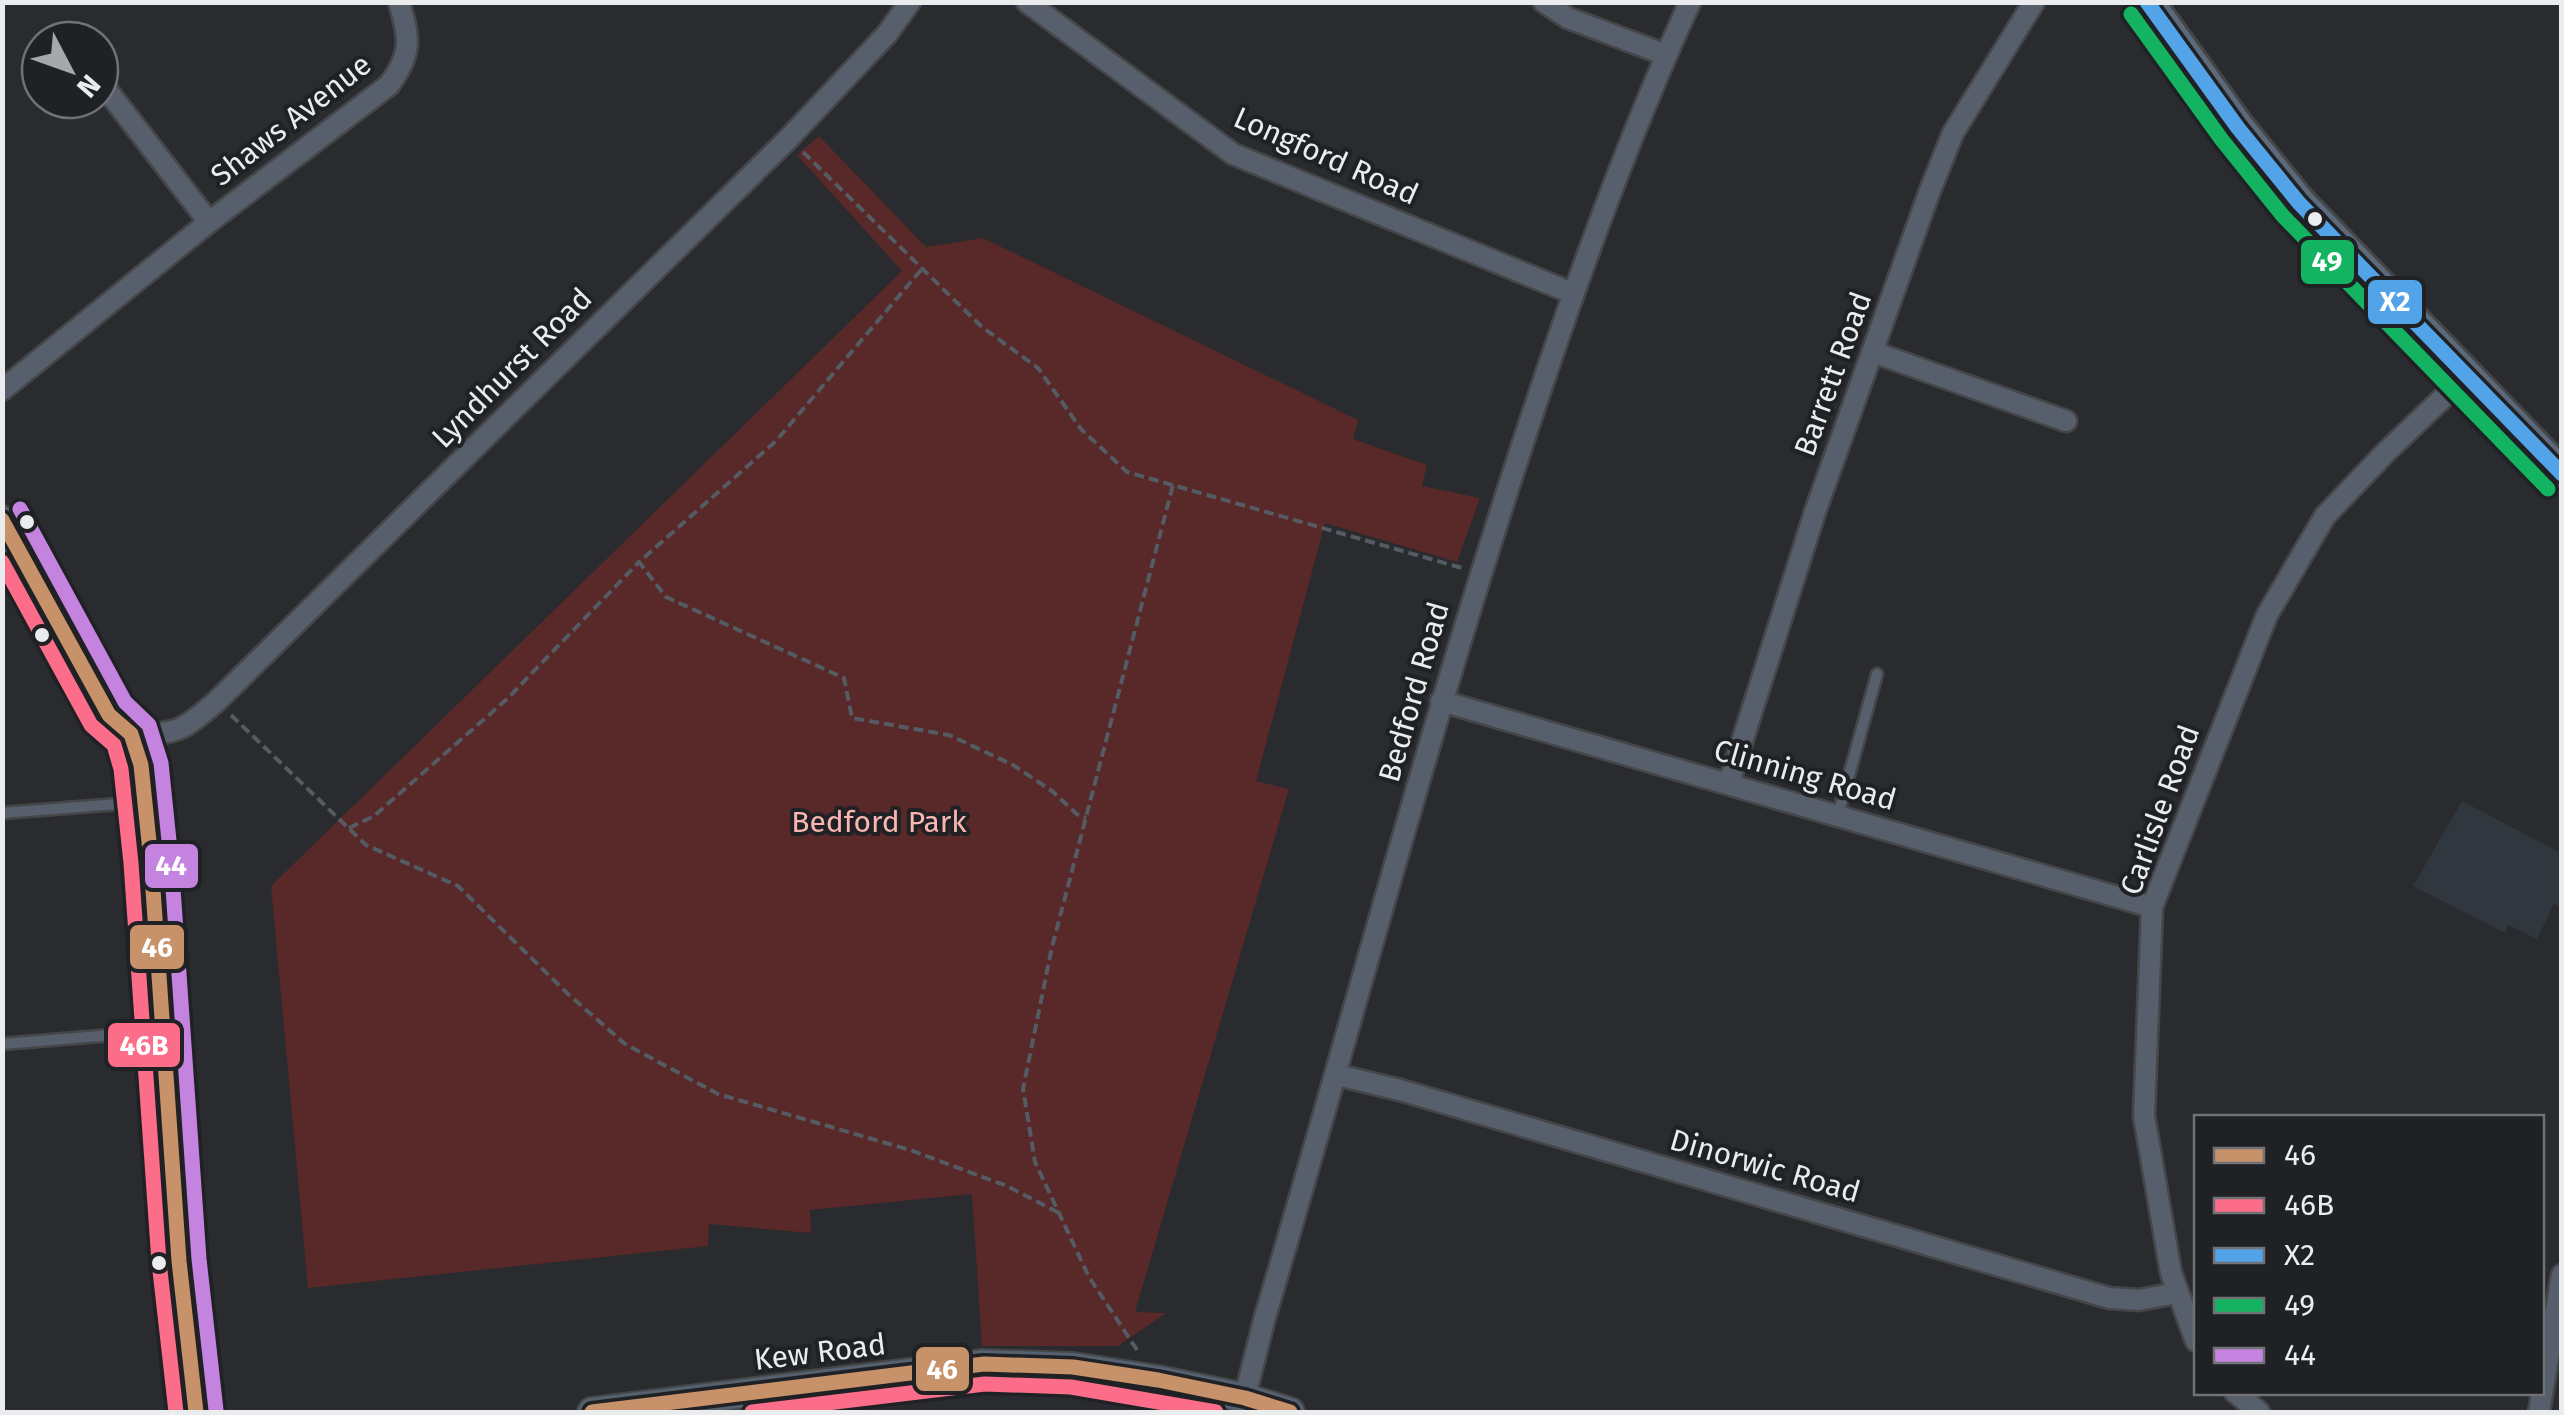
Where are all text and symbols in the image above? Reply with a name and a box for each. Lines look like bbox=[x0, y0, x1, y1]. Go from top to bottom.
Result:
north arrow bbox=[20, 20, 120, 120]
street label: Shaws Avenue bbox=[204, 46, 378, 194]
text: N bbox=[70, 68, 107, 104]
street label: Longford Road bbox=[1228, 99, 1424, 213]
unlabelled marker bbox=[2305, 209, 2325, 229]
line badge: 49 bbox=[2299, 238, 2356, 286]
text: 49 bbox=[2312, 245, 2342, 278]
line badge: X2 bbox=[2366, 278, 2424, 326]
street label: Lyndhurst Road bbox=[425, 281, 599, 455]
text: X2 bbox=[2379, 285, 2410, 318]
street label: Barrett Road bbox=[1787, 287, 1879, 461]
unlabelled marker bbox=[17, 512, 37, 532]
street label: Bedford Road bbox=[1371, 598, 1457, 786]
unlabelled marker bbox=[32, 625, 52, 645]
street label: Carlisle Road bbox=[2113, 720, 2207, 900]
street label: Clinning Road bbox=[1710, 732, 1900, 818]
park label: Bedford Park bbox=[791, 804, 967, 840]
line badge: 44 bbox=[143, 842, 200, 890]
text: 44 bbox=[155, 849, 187, 882]
line badge: 46 bbox=[128, 923, 186, 971]
text: 46 bbox=[141, 931, 173, 964]
line badge: 46B bbox=[106, 1021, 182, 1069]
text: 46B bbox=[120, 1029, 168, 1062]
legend bbox=[2194, 1115, 2544, 1395]
street label: Dinorwic Road bbox=[1666, 1122, 1864, 1210]
text: 46 bbox=[2284, 1137, 2316, 1173]
text: 46B bbox=[2284, 1187, 2334, 1223]
text: X2 bbox=[2284, 1237, 2315, 1273]
unlabelled marker bbox=[149, 1253, 169, 1273]
text: 49 bbox=[2284, 1287, 2315, 1323]
street label: Kew Road bbox=[752, 1326, 888, 1378]
text: 44 bbox=[2284, 1337, 2316, 1373]
line badge: 46 bbox=[914, 1345, 971, 1393]
text: 46 bbox=[926, 1353, 958, 1386]

